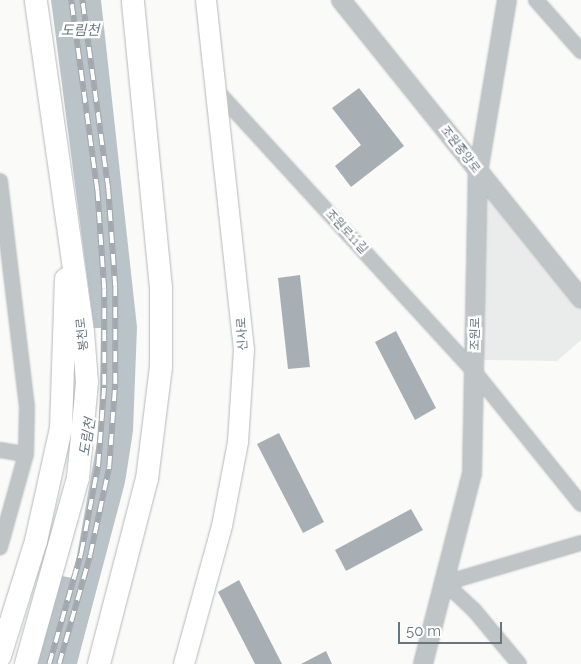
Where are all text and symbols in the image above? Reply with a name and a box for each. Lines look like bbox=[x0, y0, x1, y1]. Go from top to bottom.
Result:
water label: 도림천 bbox=[61, 22, 99, 38]
street label: 조원중앙로 bbox=[437, 124, 483, 176]
street label: 조원로11길 bbox=[322, 207, 370, 257]
street label: 봉천로 bbox=[74, 317, 92, 351]
street label: 신사로 bbox=[235, 317, 251, 351]
street label: 조원로 bbox=[469, 317, 483, 351]
water label: 도림천 bbox=[76, 417, 98, 457]
scale bar bbox=[401, 612, 505, 644]
text: 50 m bbox=[406, 622, 441, 640]

